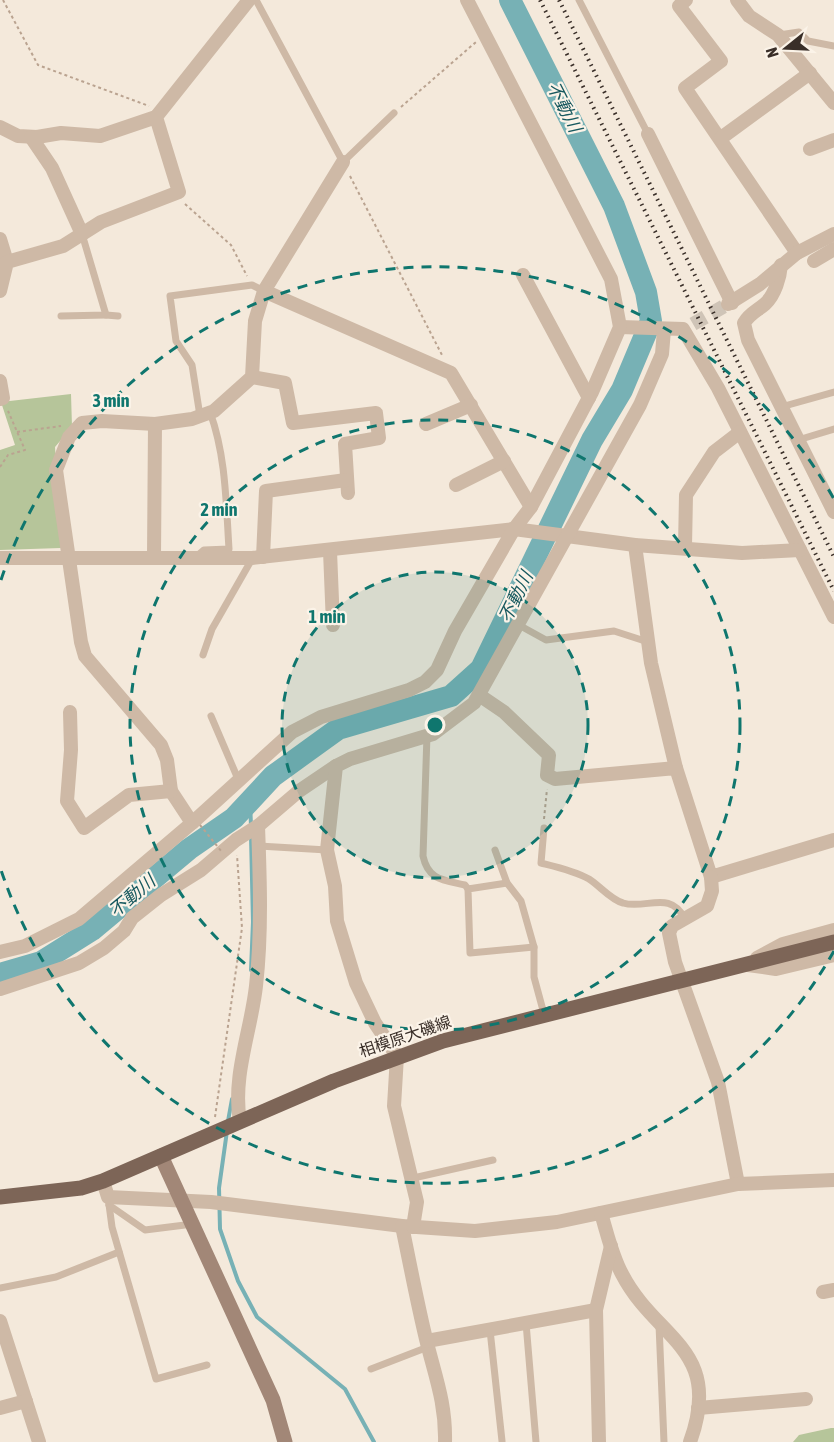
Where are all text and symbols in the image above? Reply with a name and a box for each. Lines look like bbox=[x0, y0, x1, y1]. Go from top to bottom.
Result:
north arrow bbox=[756, 18, 816, 78]
text: N bbox=[762, 45, 782, 60]
water label: 不動川 bbox=[543, 78, 587, 137]
text: 3 min bbox=[93, 390, 130, 411]
text: 2 min bbox=[201, 499, 238, 520]
water label: 不動川 bbox=[494, 566, 538, 626]
text: 1 min bbox=[309, 606, 346, 627]
centre of rings bbox=[425, 715, 445, 735]
water label: 不動川 bbox=[104, 869, 161, 921]
street label: 相模原大磯線 bbox=[357, 1012, 453, 1060]

